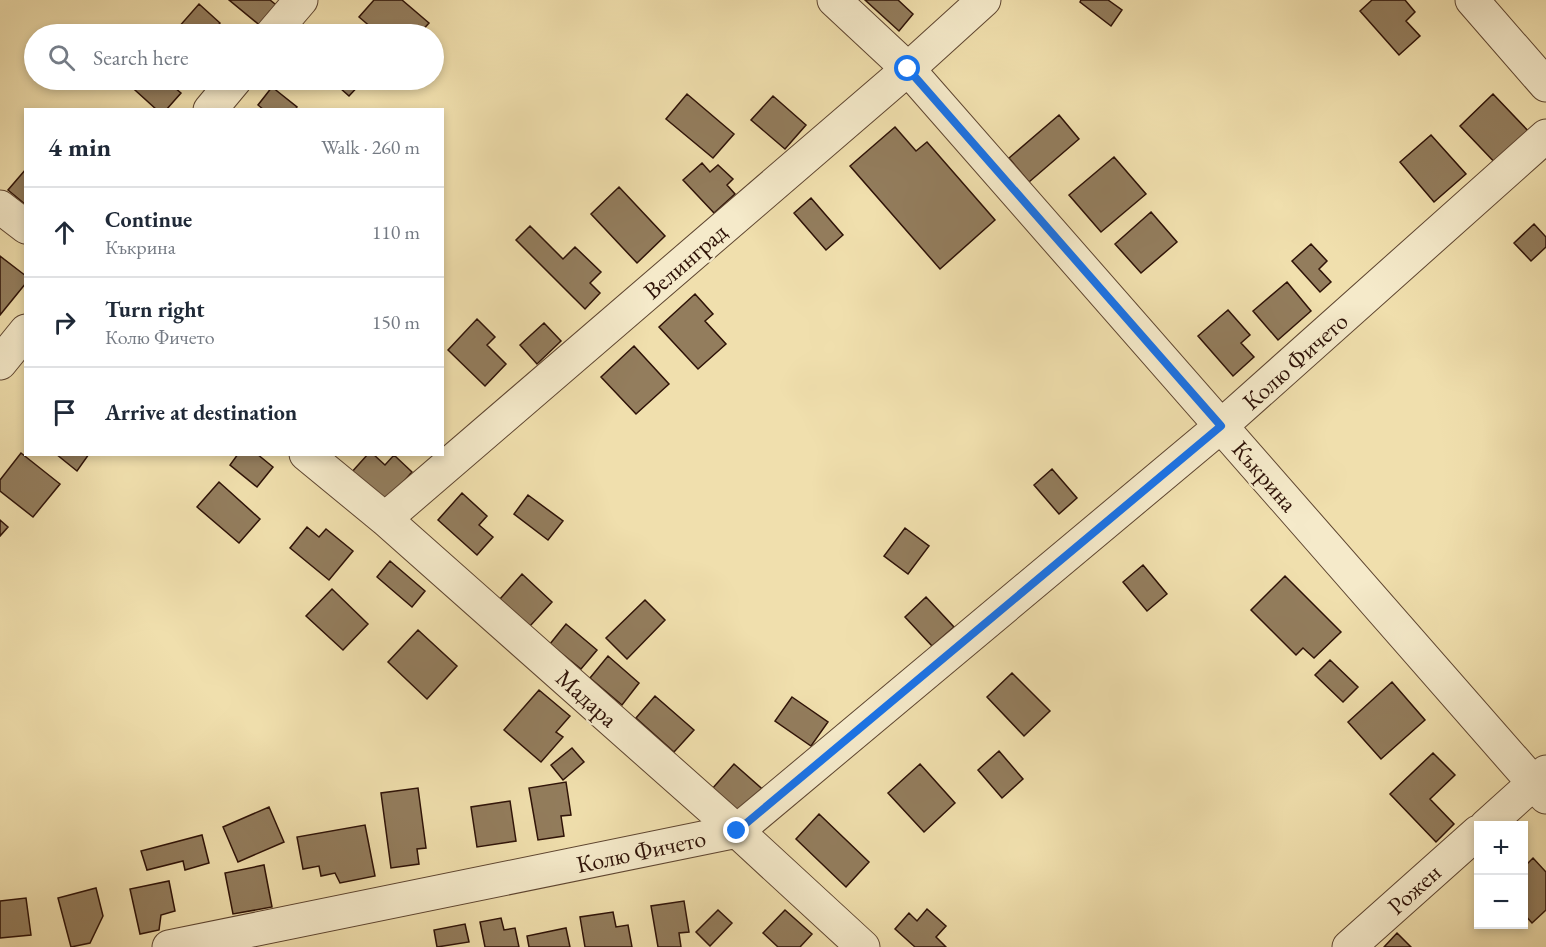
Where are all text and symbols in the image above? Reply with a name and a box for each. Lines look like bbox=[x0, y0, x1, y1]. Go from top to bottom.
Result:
search box bbox=[24, 24, 444, 90]
icon: search bbox=[45, 41, 78, 74]
text: Search here bbox=[93, 43, 188, 72]
route start bbox=[894, 55, 920, 81]
text: 4 min bbox=[48, 130, 111, 164]
text: Walk · 260 m bbox=[321, 134, 420, 160]
text: Continue bbox=[105, 205, 192, 234]
icon: ahead bbox=[48, 216, 81, 249]
street label: Велинград bbox=[637, 216, 733, 306]
text: 110 m bbox=[372, 219, 420, 245]
text: Къкрина bbox=[105, 234, 176, 260]
text: Turn right bbox=[105, 295, 204, 324]
street label: Колю Фичето bbox=[1236, 305, 1354, 417]
icon: right bbox=[48, 306, 81, 339]
text: 150 m bbox=[372, 309, 420, 335]
text: Колю Фичето bbox=[105, 324, 215, 350]
icon: arrive bbox=[48, 396, 81, 429]
text: Arrive at destination bbox=[105, 398, 297, 427]
street label: Къкрина bbox=[1225, 434, 1305, 518]
street label: Мадара bbox=[550, 662, 625, 734]
route end bbox=[723, 817, 749, 843]
map controls bbox=[1474, 821, 1528, 929]
button: + bbox=[1474, 821, 1528, 875]
street label: Колю Фичето bbox=[573, 822, 709, 880]
street label: Рожен bbox=[1381, 857, 1447, 921]
button: − bbox=[1474, 875, 1528, 929]

